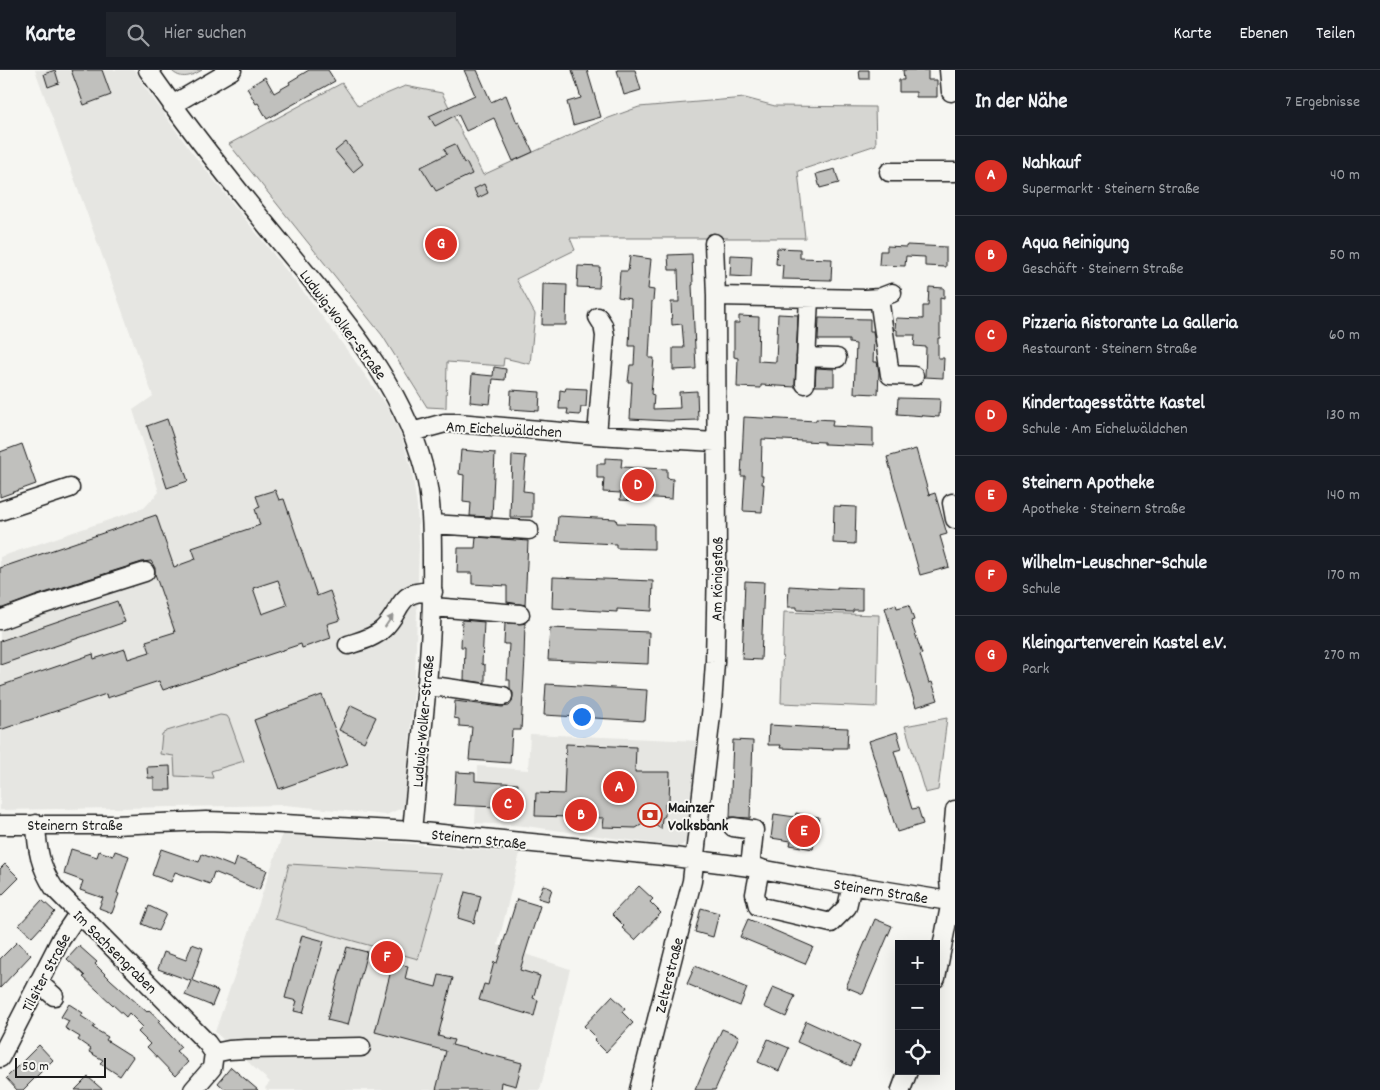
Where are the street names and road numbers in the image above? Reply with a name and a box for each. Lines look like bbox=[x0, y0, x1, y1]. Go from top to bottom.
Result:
street label: Ludwig-Wolker-Straße bbox=[293, 266, 391, 385]
street label: Am Eichelwäldchen bbox=[445, 416, 562, 445]
street label: Am Königsfloß bbox=[706, 536, 731, 622]
street label: Ludwig-Wolker-Straße bbox=[407, 654, 442, 788]
street label: Steinern Straße bbox=[27, 815, 123, 838]
street label: Steinern Straße bbox=[430, 824, 527, 857]
street label: Steinern Straße bbox=[832, 874, 930, 911]
street label: Im Sachsengraben bbox=[67, 905, 162, 1000]
street label: Tilsiter Straße bbox=[17, 930, 78, 1017]
street label: Zelterstraße bbox=[650, 935, 691, 1016]

